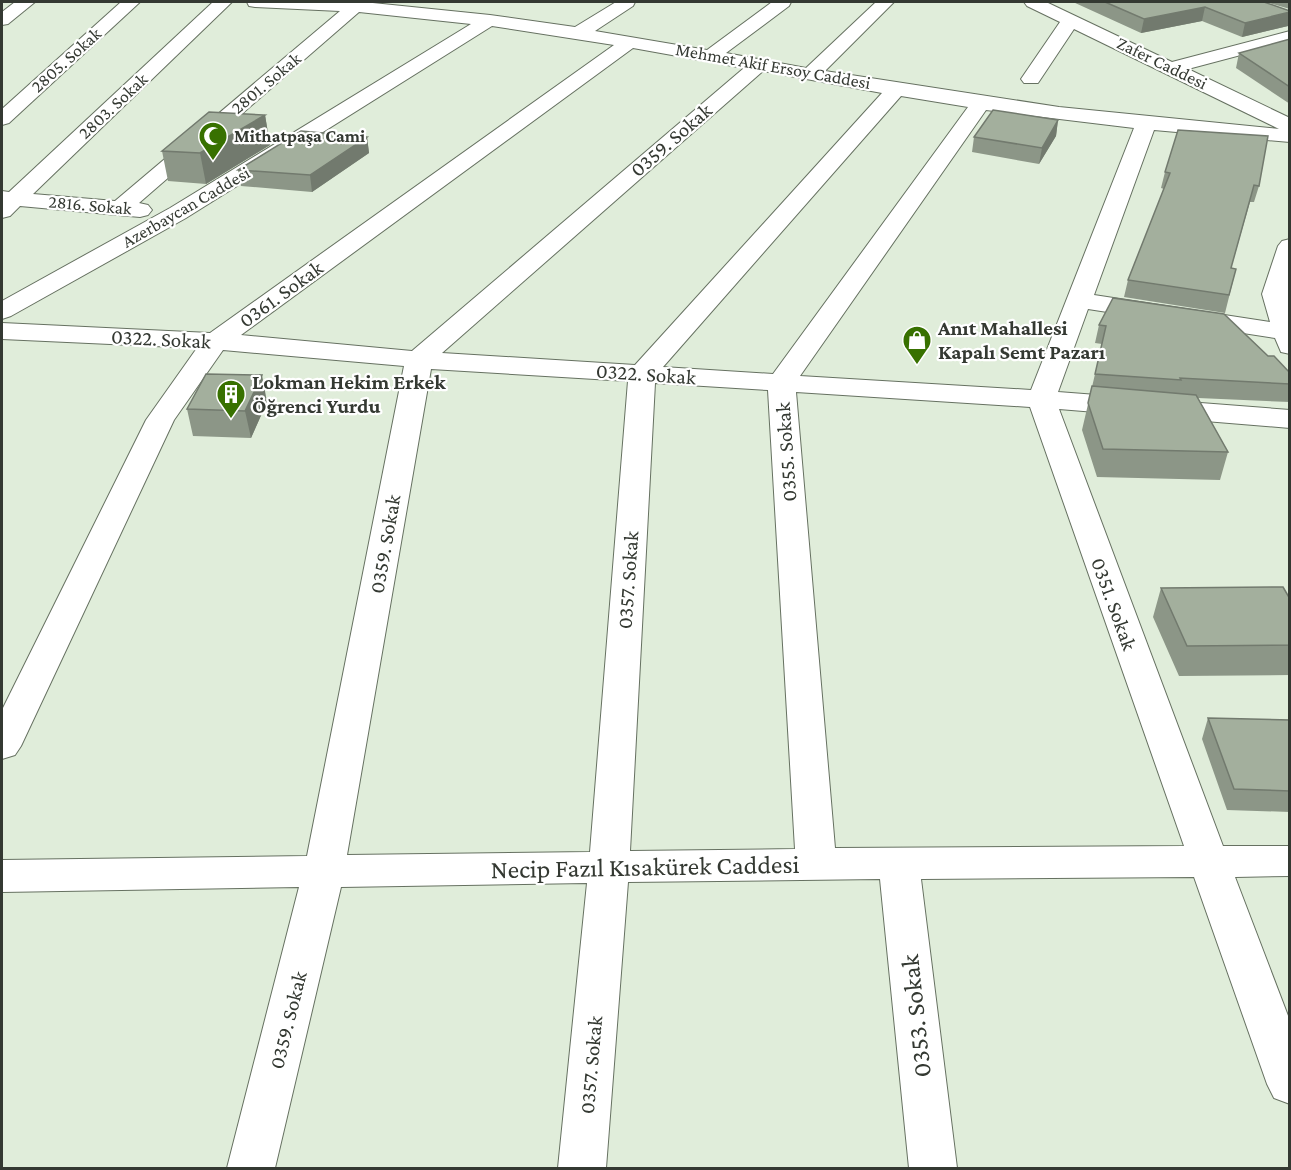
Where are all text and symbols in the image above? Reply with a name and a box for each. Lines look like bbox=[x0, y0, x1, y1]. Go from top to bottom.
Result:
street label: 2805. Sokak bbox=[27, 23, 105, 97]
street label: Zafer Caddesi bbox=[1114, 33, 1211, 94]
street label: Mehmet Akif Ersoy Caddesi bbox=[674, 39, 872, 93]
street label: 2801. Sokak bbox=[227, 48, 305, 118]
street label: 2803. Sokak bbox=[74, 69, 152, 143]
street label: 0359. Sokak bbox=[625, 98, 717, 182]
mosque icon: Mithatpaşa Cami bbox=[197, 120, 229, 162]
place label: Mithatpaşa Cami bbox=[234, 126, 366, 146]
street label: Azerbaycan Caddesi bbox=[119, 162, 254, 252]
street label: 2816. Sokak bbox=[48, 191, 133, 219]
street label: 0361. Sokak bbox=[234, 256, 328, 332]
place label: Anıt Mahallesi Kapalı Semt Pazarı bbox=[937, 316, 1105, 364]
street label: 0322. Sokak bbox=[110, 324, 212, 354]
shop icon: Anıt Mahallesi Kapalı Semt Pazarı bbox=[901, 324, 933, 366]
street label: 0322. Sokak bbox=[595, 359, 697, 389]
place label: Lokman Hekim Erkek Öğrenci Yurdu bbox=[252, 370, 446, 418]
building icon: Lokman Hekim Erkek Öğrenci Yurdu bbox=[215, 378, 247, 420]
street label: 0355. Sokak bbox=[771, 401, 801, 503]
street label: 0359. Sokak bbox=[364, 493, 406, 595]
street label: 0357. Sokak bbox=[613, 530, 643, 630]
street label: 0351. Sokak bbox=[1086, 554, 1142, 654]
street label: Necip Fazıl Kısakürek Caddesi bbox=[490, 850, 800, 884]
street label: 0353. Sokak bbox=[895, 953, 937, 1079]
street label: 0359. Sokak bbox=[264, 969, 312, 1071]
street label: 0357. Sokak bbox=[575, 1015, 607, 1115]

